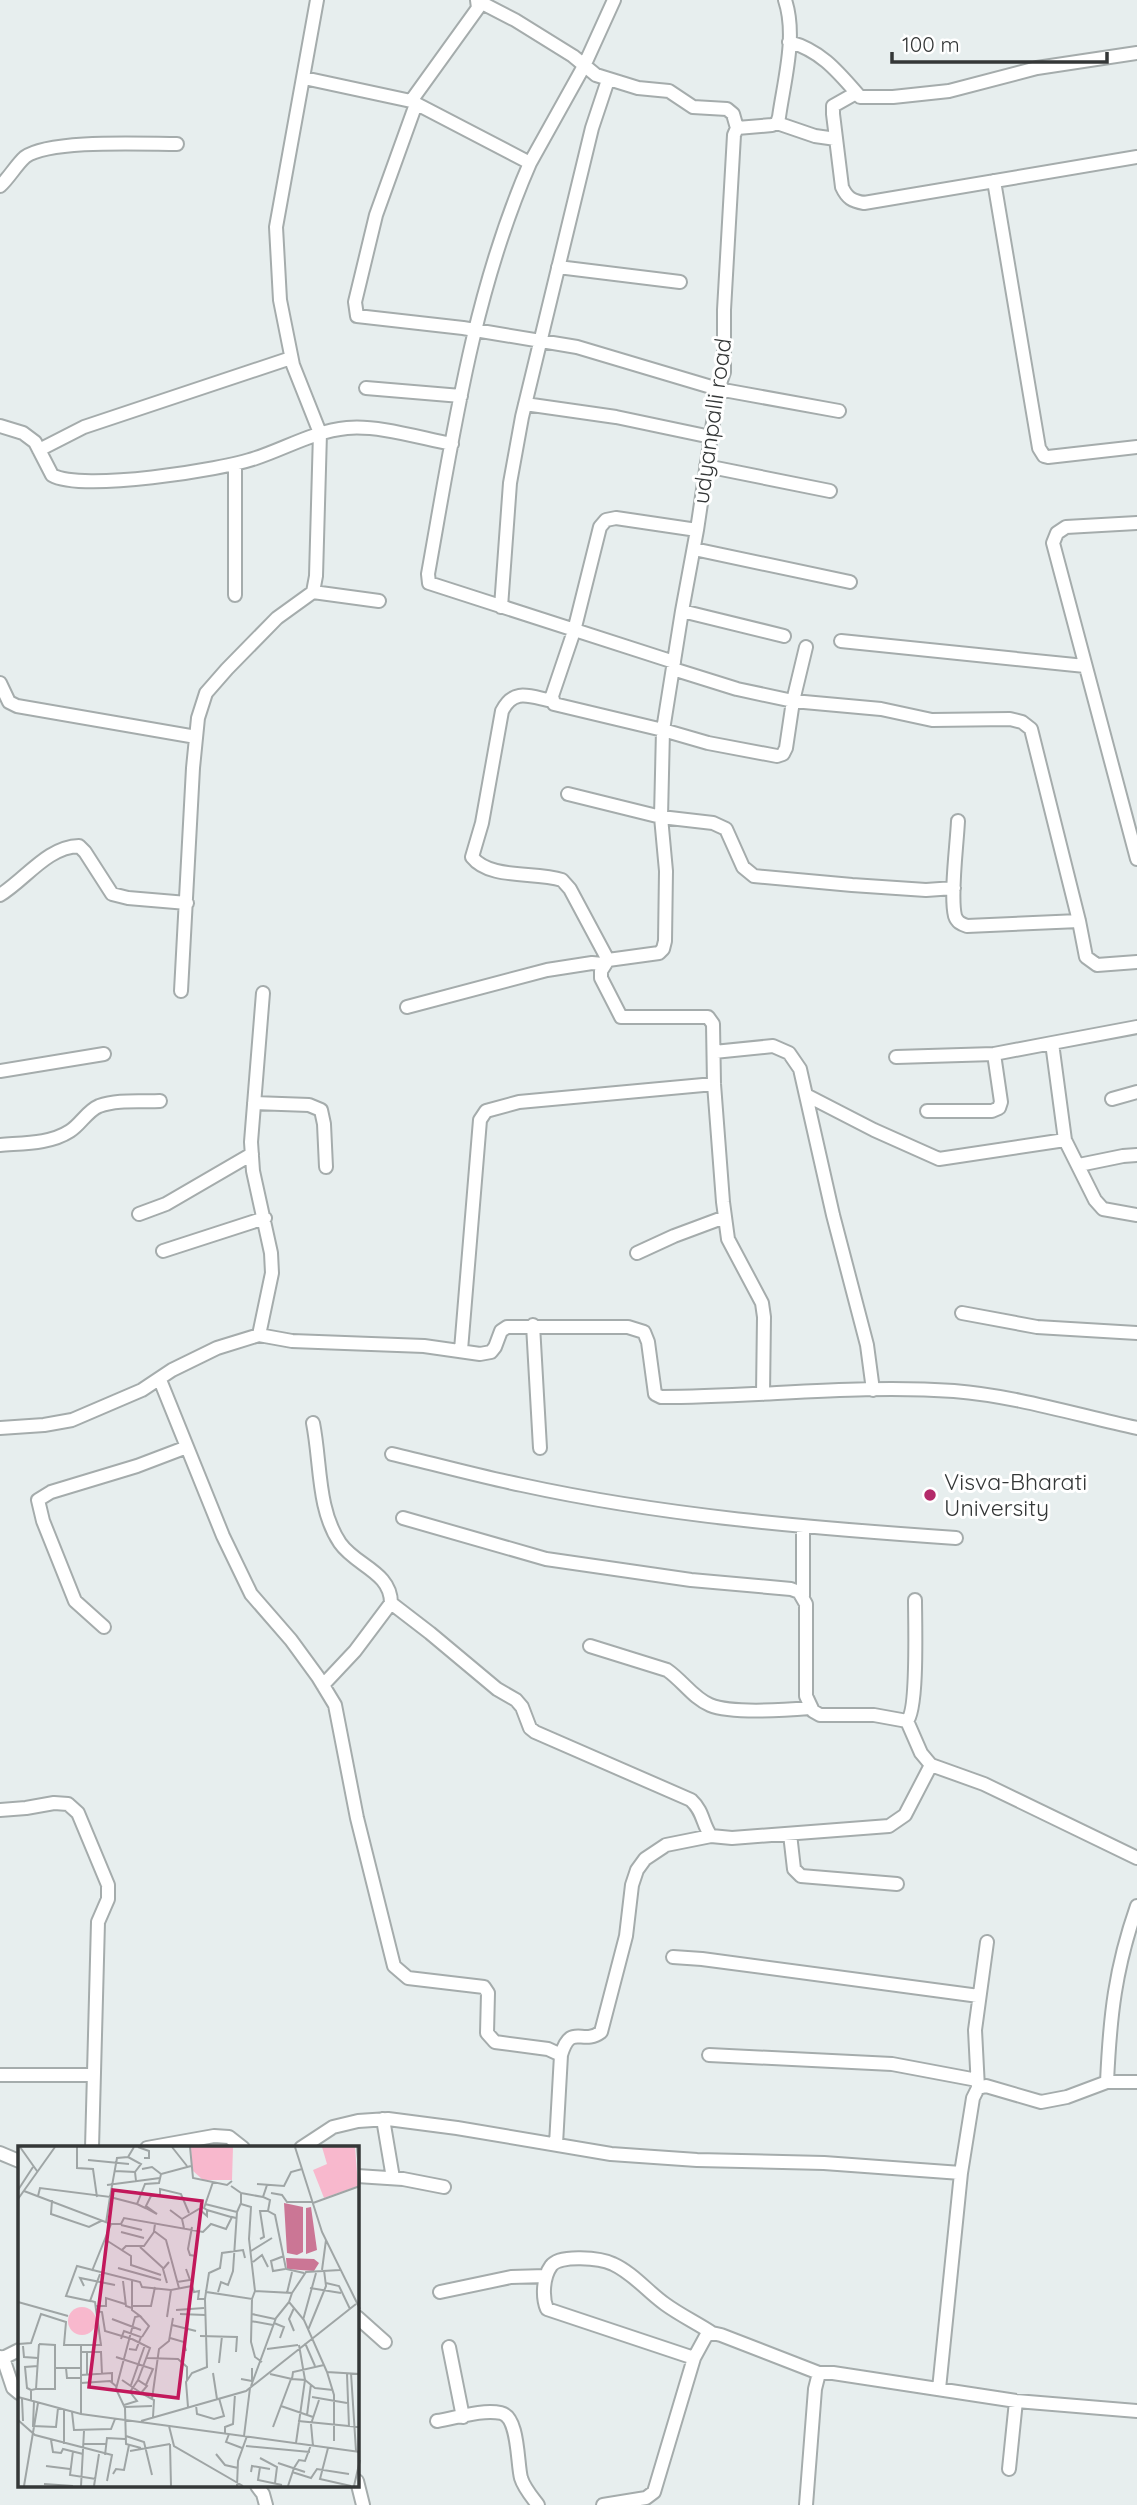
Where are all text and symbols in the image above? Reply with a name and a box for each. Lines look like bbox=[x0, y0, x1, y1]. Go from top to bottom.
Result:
scale bar bbox=[892, 21, 1107, 65]
text: 100 m bbox=[902, 31, 960, 57]
street label: udyanpalli road bbox=[686, 336, 737, 506]
place label: Visva-Bharati University bbox=[944, 1467, 1087, 1522]
marker: Visva-Bharati University bbox=[922, 1487, 938, 1503]
inset map bbox=[18, 2146, 359, 2488]

